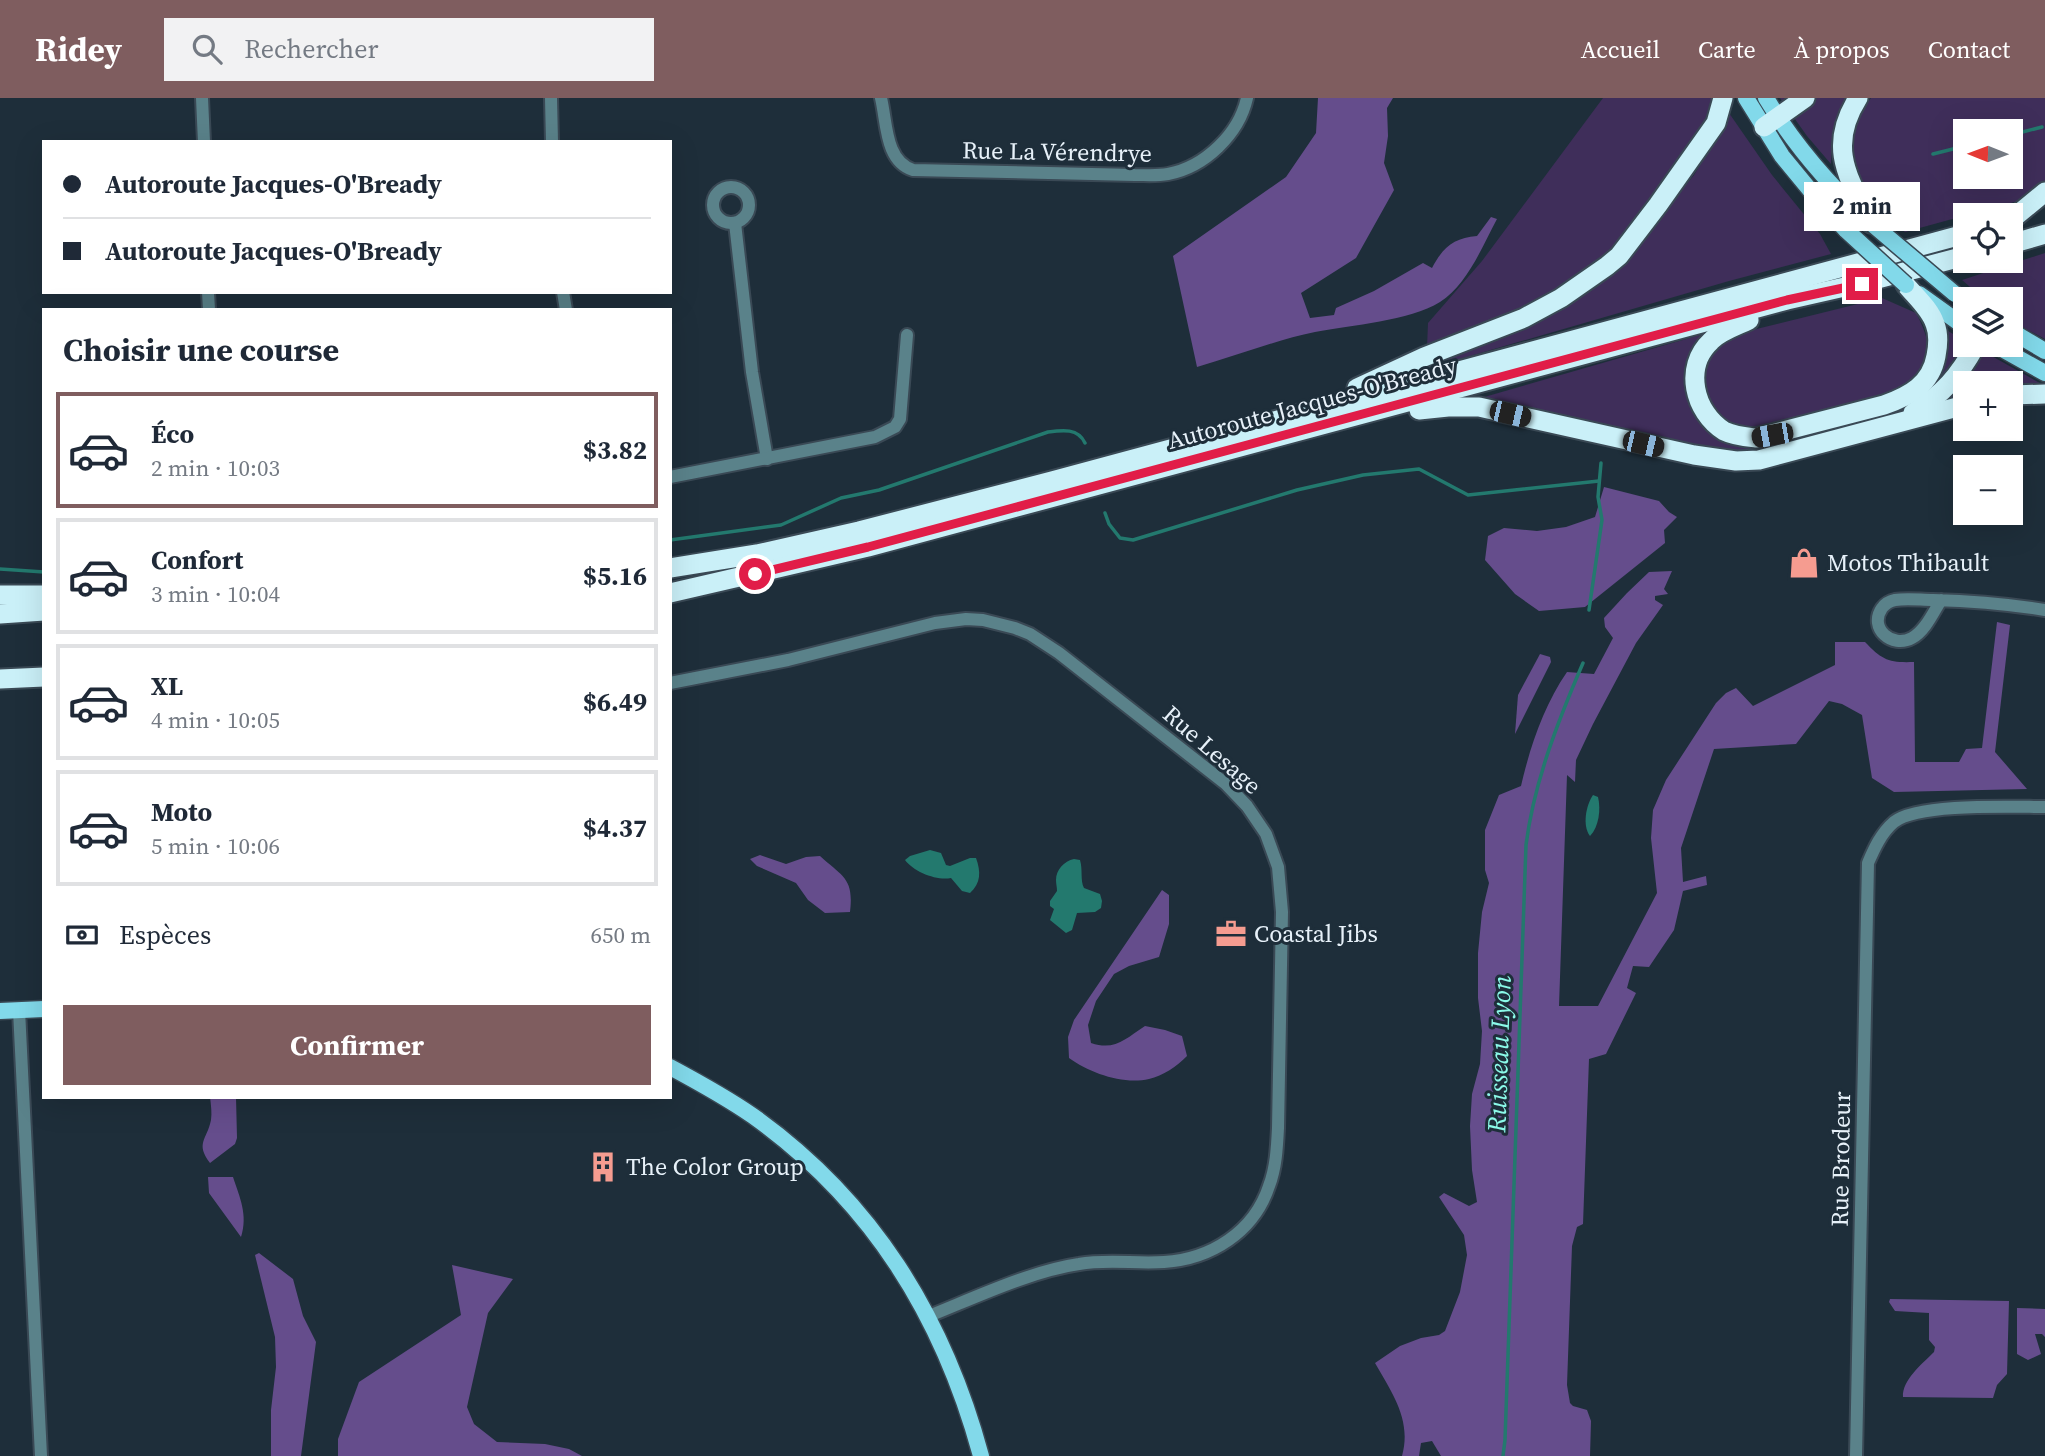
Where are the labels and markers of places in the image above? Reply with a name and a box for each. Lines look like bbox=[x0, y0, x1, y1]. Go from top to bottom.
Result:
shop icon: Motos Thibault bbox=[1787, 546, 1821, 580]
place label: Motos Thibault bbox=[1827, 546, 1989, 579]
office icon: Coastal Jibs bbox=[1214, 917, 1248, 951]
place label: Coastal Jibs bbox=[1254, 917, 1378, 950]
building icon: The Color Group bbox=[586, 1150, 620, 1184]
place label: The Color Group bbox=[626, 1150, 804, 1183]

